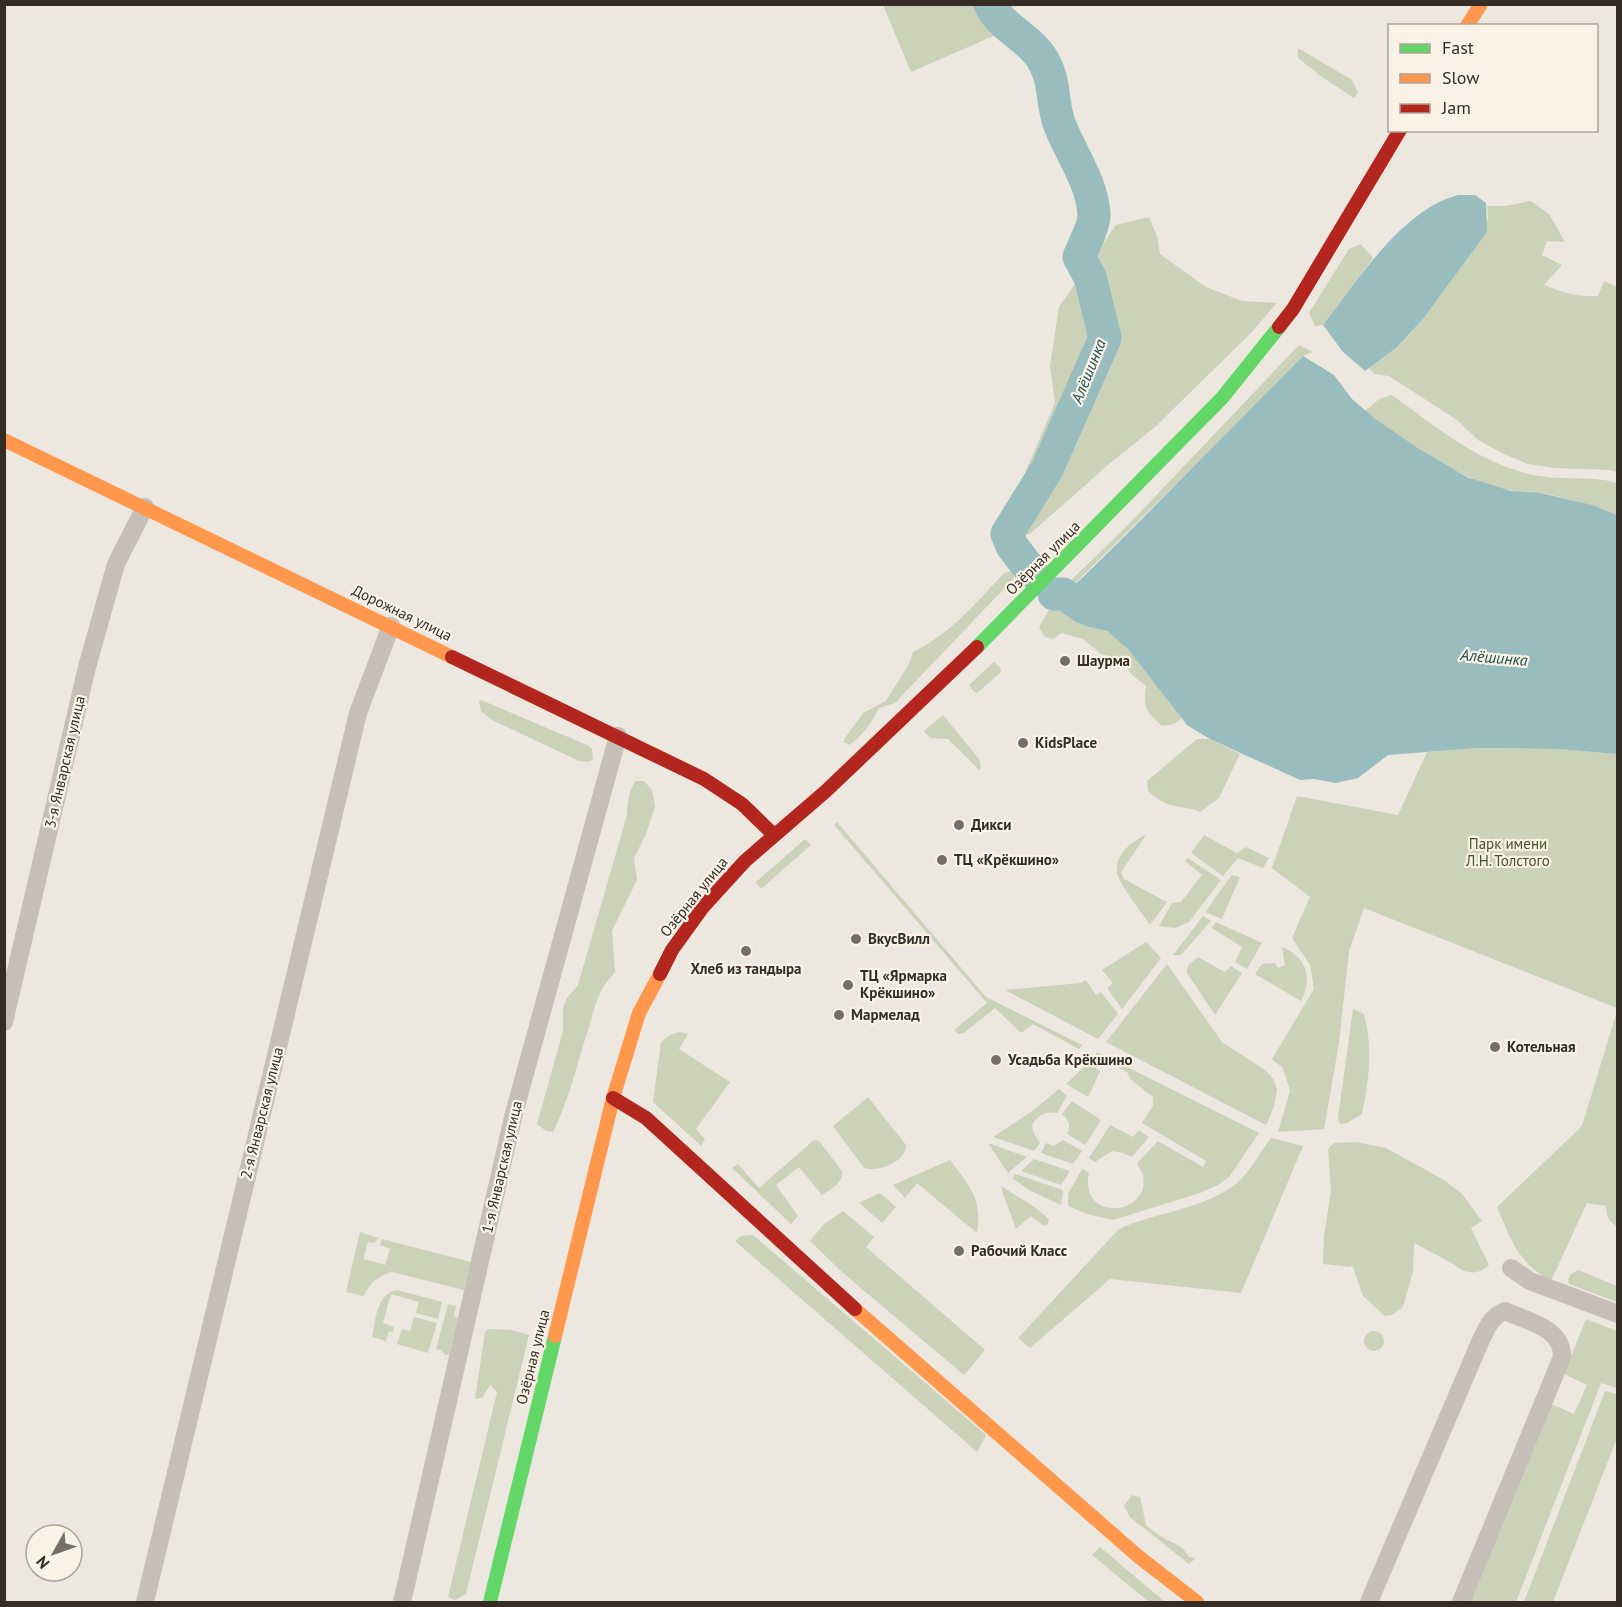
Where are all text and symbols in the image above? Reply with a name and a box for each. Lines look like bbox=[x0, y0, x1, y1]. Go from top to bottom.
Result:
legend bbox=[1388, 24, 1598, 132]
text: Fast bbox=[1442, 36, 1474, 59]
text: Slow bbox=[1442, 66, 1480, 89]
text: Jam bbox=[1441, 96, 1471, 119]
water label: Алёшинка bbox=[1066, 336, 1110, 407]
street label: Озёрная улица bbox=[1001, 516, 1084, 599]
street label: Дорожная улица bbox=[349, 580, 455, 645]
water label: Алёшинка bbox=[1459, 644, 1529, 670]
place label: Шаурма bbox=[1077, 651, 1130, 670]
marker: Шаурма bbox=[1058, 654, 1072, 668]
street label: 3-я Январская улица bbox=[40, 694, 89, 830]
place label: KidsPlace bbox=[1035, 733, 1097, 752]
marker: KidsPlace bbox=[1016, 736, 1030, 750]
place label: Дикси bbox=[971, 815, 1011, 834]
marker: Дикси bbox=[952, 818, 966, 832]
park label: Парк имени Л.Н. Толстого bbox=[1465, 834, 1550, 870]
place label: ТЦ «Крёкшино» bbox=[954, 850, 1059, 869]
street label: Озёрная улица bbox=[656, 853, 732, 941]
marker: ТЦ «Крёкшино» bbox=[935, 853, 949, 867]
place label: ВкусВилл bbox=[868, 929, 930, 948]
marker: ВкусВилл bbox=[849, 932, 863, 946]
marker: Хлеб из тандыра bbox=[739, 944, 753, 958]
place label: Хлеб из тандыра bbox=[690, 959, 802, 978]
place label: ТЦ «Ярмарка Крёкшино» bbox=[860, 966, 947, 1002]
marker: ТЦ «Ярмарка Крёкшино» bbox=[841, 978, 855, 992]
place label: Мармелад bbox=[851, 1005, 920, 1024]
marker: Мармелад bbox=[832, 1008, 846, 1022]
place label: Котельная bbox=[1507, 1037, 1575, 1056]
marker: Котельная bbox=[1488, 1040, 1502, 1054]
street label: 2-я Январская улица bbox=[236, 1045, 287, 1181]
place label: Усадьба Крёкшино bbox=[1007, 1050, 1133, 1069]
marker: Усадьба Крёкшино bbox=[989, 1053, 1003, 1067]
street label: 1-я Январская улица bbox=[477, 1099, 526, 1235]
place label: Рабочий Класс bbox=[971, 1241, 1068, 1260]
marker: Рабочий Класс bbox=[952, 1244, 966, 1258]
street label: Озёрная улица bbox=[512, 1307, 554, 1406]
north arrow bbox=[24, 1523, 84, 1583]
text: N bbox=[31, 1552, 54, 1573]

